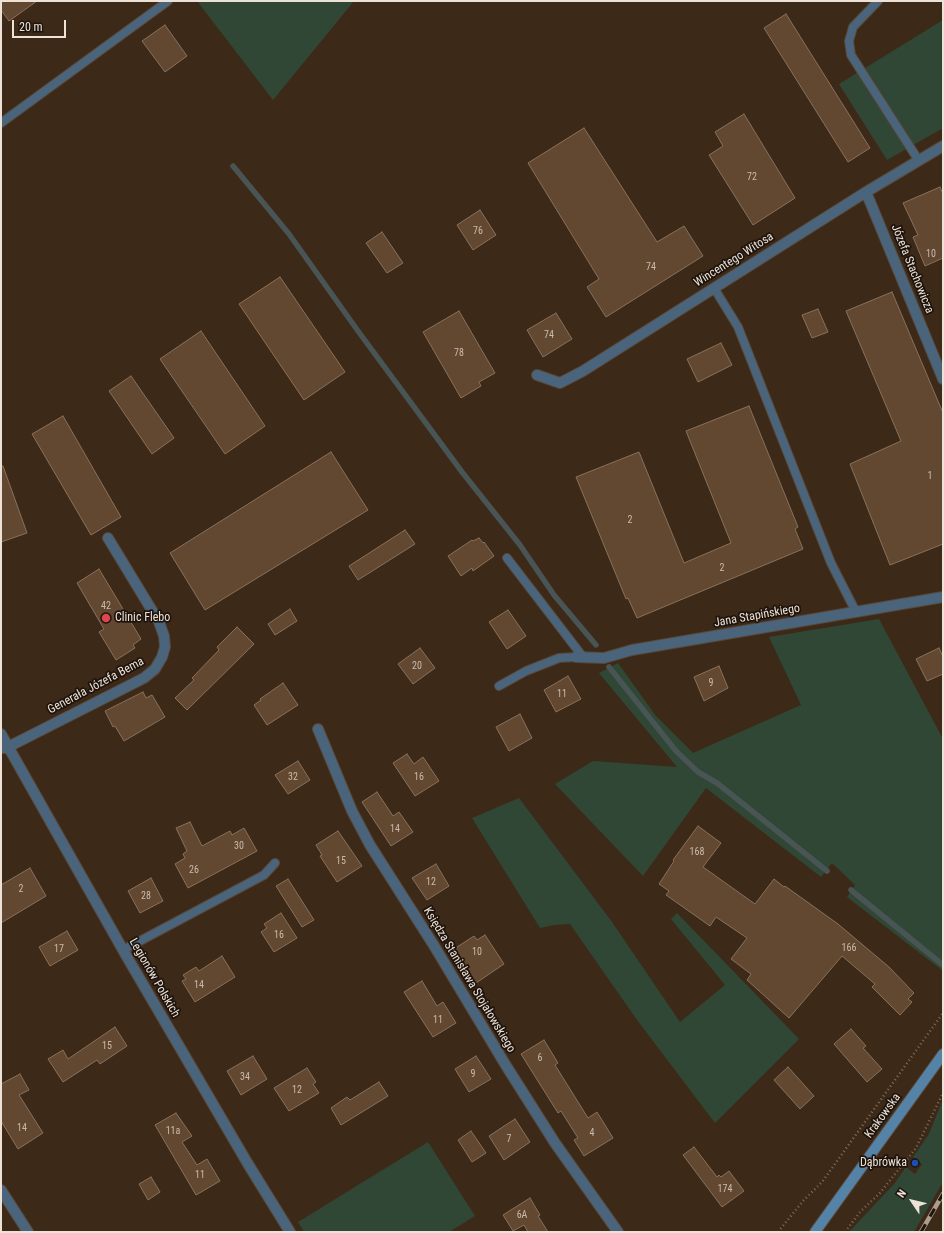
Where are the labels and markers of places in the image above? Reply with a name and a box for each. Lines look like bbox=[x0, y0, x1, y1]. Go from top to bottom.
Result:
place label: Clinic Flebo bbox=[115, 611, 170, 625]
marker: Clinic Flebo bbox=[100, 612, 112, 624]
place label: Dąbrówka bbox=[860, 1156, 907, 1170]
marker: Dąbrówka bbox=[910, 1158, 920, 1168]

